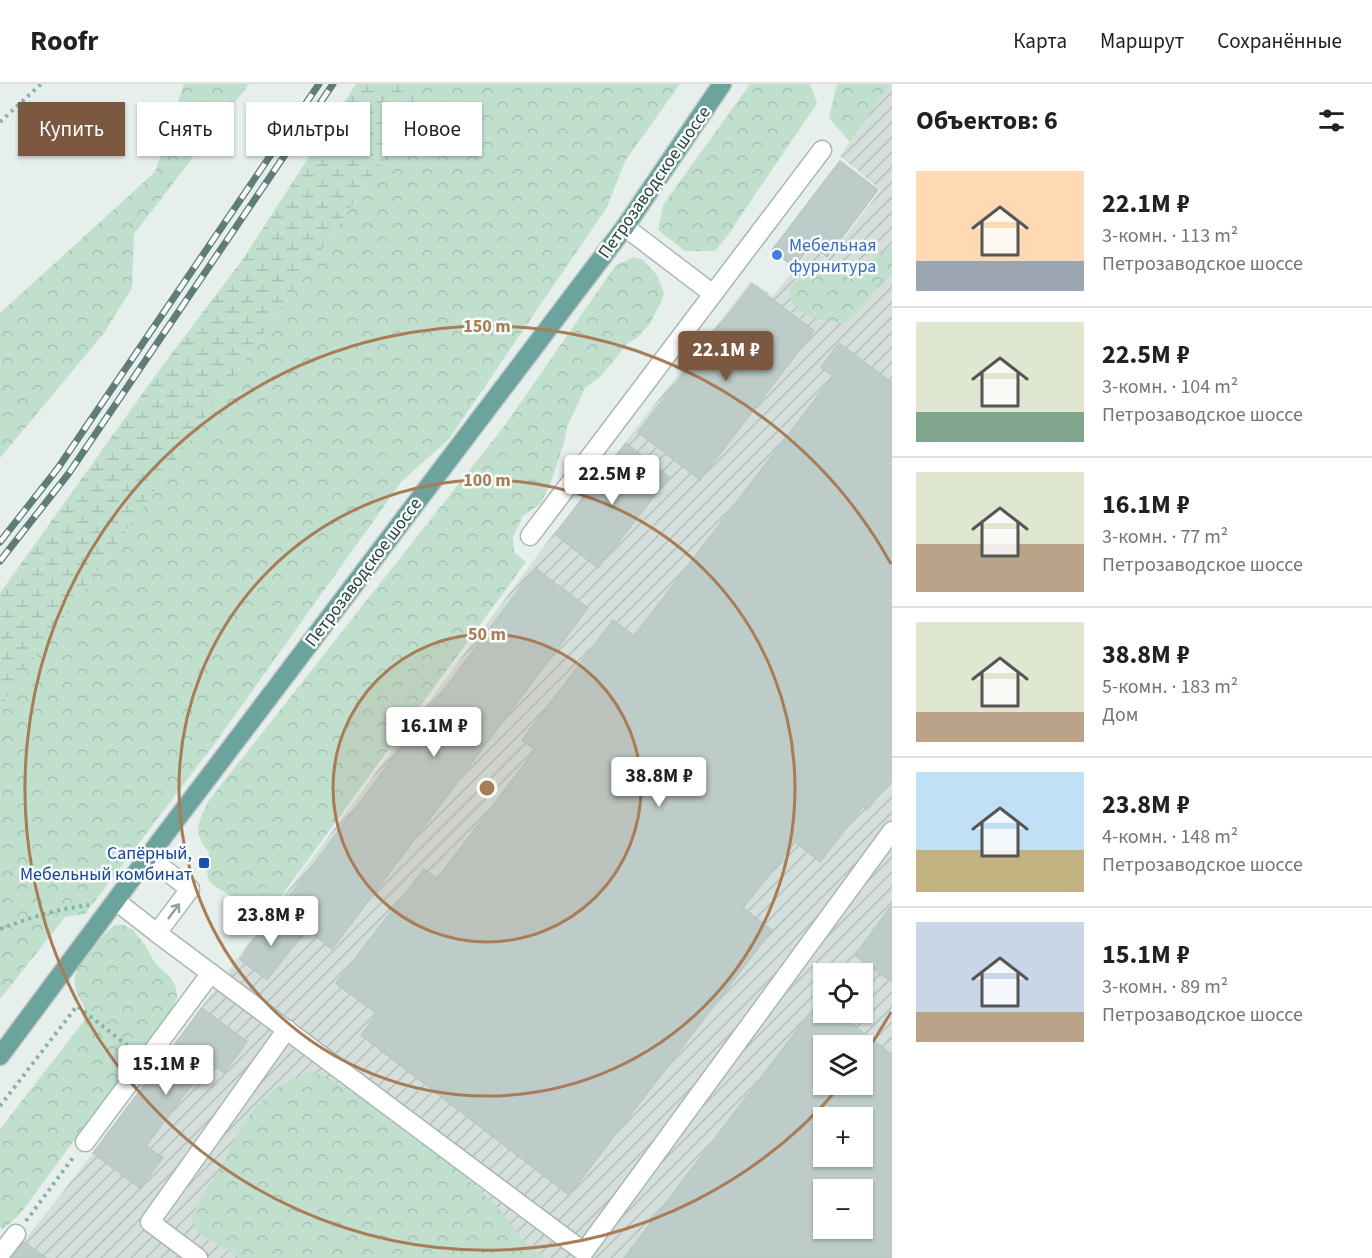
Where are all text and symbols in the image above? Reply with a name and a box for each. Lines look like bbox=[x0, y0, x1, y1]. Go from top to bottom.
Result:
text: Roofr bbox=[30, 21, 99, 61]
text: Карта bbox=[1013, 26, 1067, 56]
text: Маршрут bbox=[1100, 26, 1184, 56]
text: Сохранённые bbox=[1217, 26, 1342, 56]
street label: Петрозаводское шоссе bbox=[592, 101, 717, 263]
chip: Купить bbox=[18, 102, 125, 156]
chip: Снять bbox=[137, 102, 234, 156]
chip: Фильтры bbox=[246, 102, 370, 156]
chip: Новое bbox=[382, 102, 482, 156]
text: Объектов: 6 bbox=[916, 102, 1058, 139]
icon: filters bbox=[1315, 104, 1348, 137]
text: 22.1M ₽ bbox=[1102, 185, 1190, 222]
icon: home bbox=[964, 195, 1036, 267]
text: 3-комн. · 113 m² bbox=[1102, 222, 1238, 250]
place label: Мебельная фурнитура bbox=[789, 233, 877, 279]
marker: Мебельная фурнитура bbox=[770, 248, 784, 262]
text: Петрозаводское шоссе bbox=[1102, 250, 1303, 278]
text: 150 m bbox=[463, 314, 511, 339]
pin: 22.1M ₽ bbox=[671, 331, 781, 382]
text: 22.1M ₽ bbox=[692, 336, 760, 364]
text: 22.5M ₽ bbox=[1102, 336, 1190, 373]
icon: home bbox=[964, 346, 1036, 418]
text: 3-комн. · 104 m² bbox=[1102, 373, 1238, 401]
text: Петрозаводское шоссе bbox=[1102, 401, 1303, 429]
pin: 22.5M ₽ bbox=[557, 455, 667, 506]
text: 22.5M ₽ bbox=[578, 460, 646, 488]
text: 100 m bbox=[463, 468, 511, 493]
text: 16.1M ₽ bbox=[1102, 486, 1190, 523]
street label: Петрозаводское шоссе bbox=[299, 493, 428, 652]
icon: home bbox=[964, 496, 1036, 568]
text: 3-комн. · 77 m² bbox=[1102, 523, 1228, 551]
text: Петрозаводское шоссе bbox=[1102, 551, 1303, 579]
text: 50 m bbox=[468, 622, 506, 647]
text: 38.8M ₽ bbox=[1102, 636, 1190, 673]
icon: home bbox=[964, 646, 1036, 718]
text: 5-комн. · 183 m² bbox=[1102, 673, 1238, 701]
text: Дом bbox=[1102, 701, 1138, 729]
pin: 16.1M ₽ bbox=[379, 707, 489, 758]
text: 16.1M ₽ bbox=[400, 712, 468, 740]
pin: 38.8M ₽ bbox=[604, 757, 714, 808]
text: 38.8M ₽ bbox=[625, 762, 693, 790]
centre of rings bbox=[477, 778, 497, 798]
text: 23.8M ₽ bbox=[1102, 786, 1190, 823]
icon: home bbox=[964, 796, 1036, 868]
text: 4-комн. · 148 m² bbox=[1102, 823, 1238, 851]
place label: Сапёрный, Мебельный комбинат bbox=[20, 841, 192, 887]
text: Петрозаводское шоссе bbox=[1102, 851, 1303, 879]
marker: Сапёрный, Мебельный комбинат bbox=[197, 856, 211, 870]
pin: 23.8M ₽ bbox=[216, 896, 326, 947]
text: 23.8M ₽ bbox=[237, 901, 305, 929]
one-way arrow bbox=[167, 903, 180, 919]
text: 15.1M ₽ bbox=[1102, 936, 1190, 973]
icon: home bbox=[964, 946, 1036, 1018]
map controls bbox=[813, 963, 873, 1239]
button: locate bbox=[813, 963, 873, 1023]
text: 3-комн. · 89 m² bbox=[1102, 973, 1228, 1001]
text: Петрозаводское шоссе bbox=[1102, 1001, 1303, 1029]
button: layers bbox=[813, 1035, 873, 1095]
pin: 15.1M ₽ bbox=[111, 1045, 221, 1096]
text: 15.1M ₽ bbox=[132, 1050, 200, 1078]
button: + bbox=[813, 1107, 873, 1167]
button: − bbox=[813, 1179, 873, 1239]

